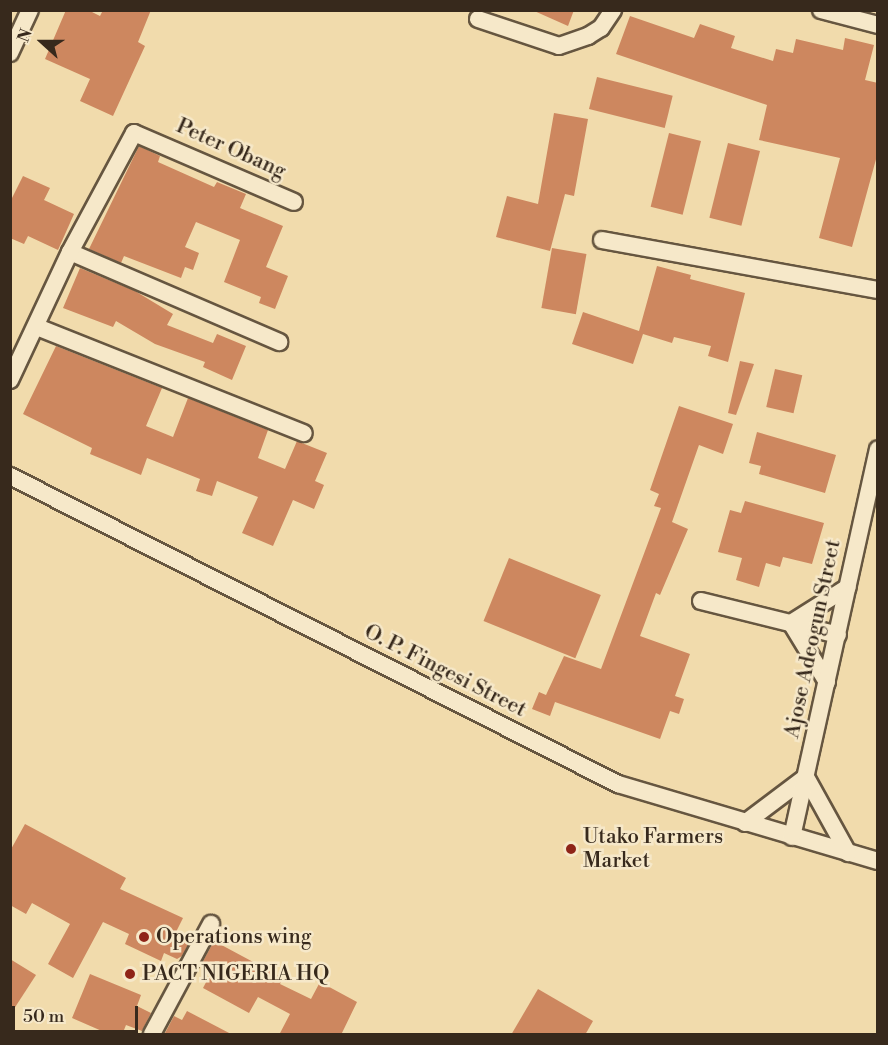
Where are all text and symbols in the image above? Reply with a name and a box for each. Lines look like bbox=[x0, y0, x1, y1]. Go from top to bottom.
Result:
north arrow bbox=[12, 12, 72, 72]
text: N bbox=[14, 26, 37, 45]
street label: Peter Obang bbox=[172, 114, 290, 184]
street label: Ajose Adeogun Street bbox=[780, 537, 846, 741]
street label: O. P. Fingesi Street bbox=[360, 619, 530, 723]
place label: Utako Farmers Market bbox=[583, 824, 723, 874]
marker: Utako Farmers Market bbox=[564, 842, 578, 856]
place label: Operations wing bbox=[156, 924, 312, 950]
marker: Operations wing bbox=[137, 930, 151, 944]
place label: PACT NIGERIA HQ bbox=[142, 961, 329, 987]
marker: PACT NIGERIA HQ bbox=[123, 967, 137, 981]
scale bar bbox=[15, 994, 141, 1032]
text: 50 m bbox=[23, 1005, 64, 1028]

